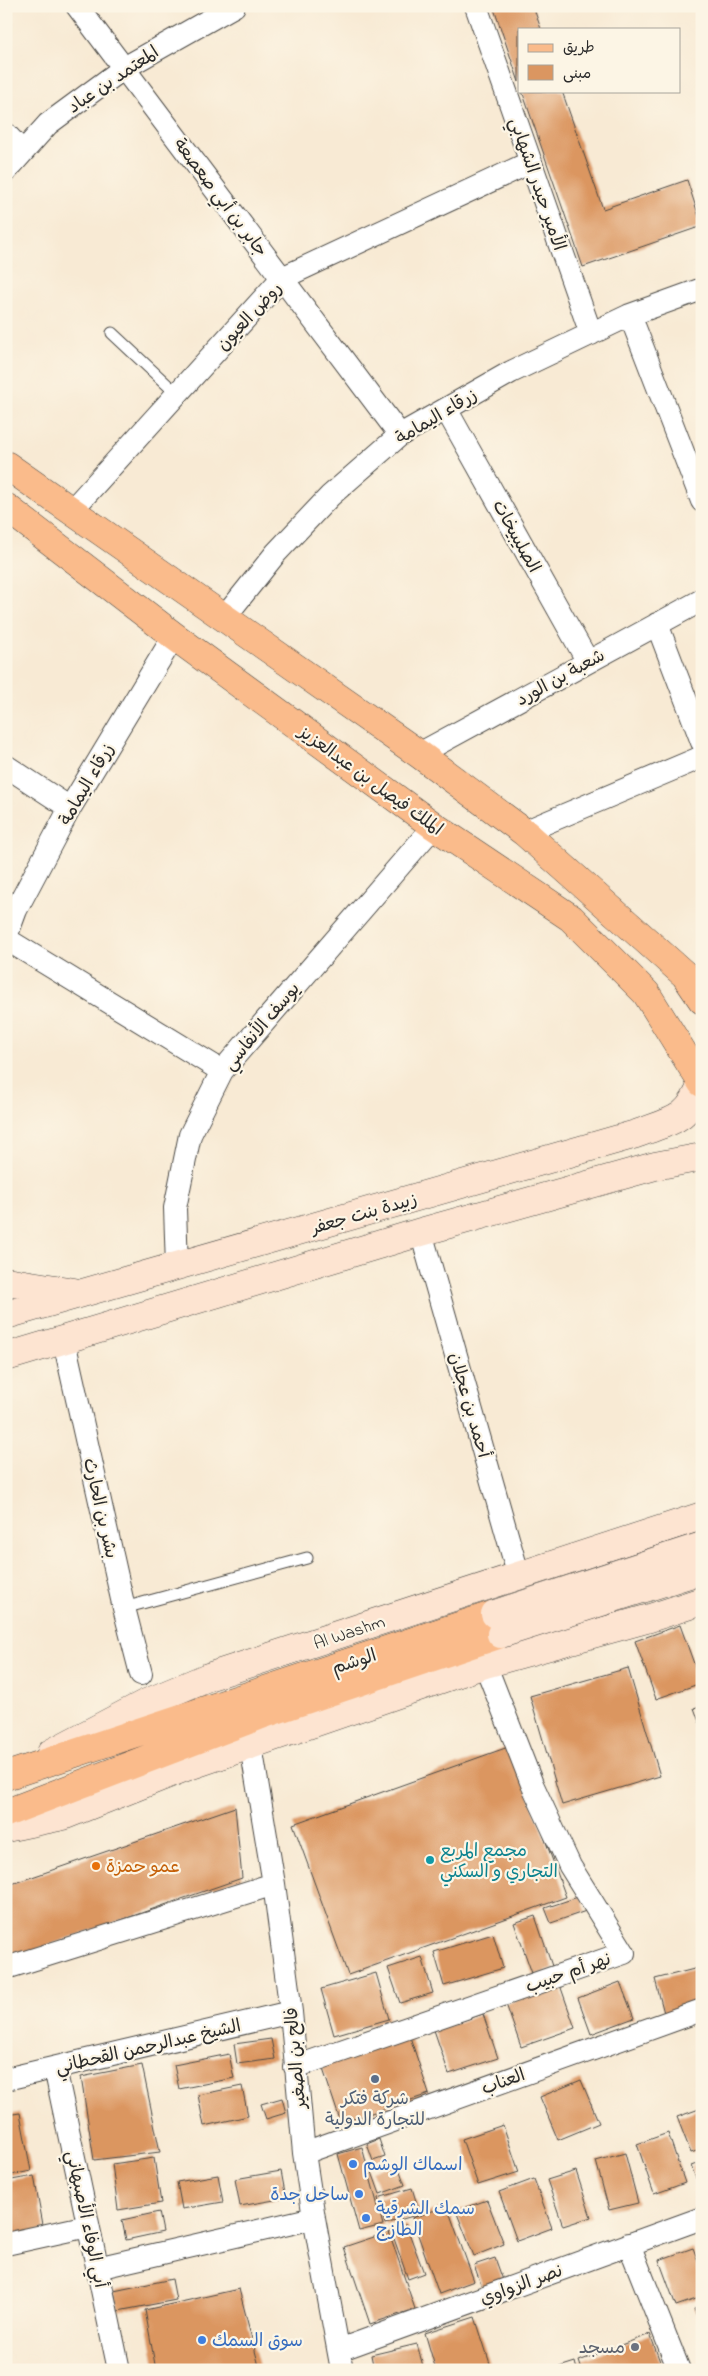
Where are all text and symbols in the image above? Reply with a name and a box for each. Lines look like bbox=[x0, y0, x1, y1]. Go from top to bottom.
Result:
legend bbox=[518, 28, 680, 92]
text: طريق bbox=[563, 37, 595, 59]
street label: المعتمد بن عباد bbox=[63, 40, 165, 121]
text: مبنى bbox=[563, 63, 591, 85]
street label: الأمير حيدر الشهابي bbox=[500, 114, 572, 255]
street label: جابر بن أبي صعصعة bbox=[165, 133, 273, 264]
street label: روض العيون bbox=[212, 277, 289, 358]
street label: زرقاء اليمامة bbox=[391, 383, 483, 452]
street label: الصليبيخات bbox=[485, 496, 546, 578]
street label: شعبة بن الورد bbox=[512, 644, 610, 714]
street label: الملك فيصل بن عبدالعزيز bbox=[290, 719, 448, 843]
street label: زرقاء اليمامة bbox=[54, 739, 122, 831]
street label: يوسف الأنفاسي bbox=[217, 977, 308, 1078]
street label: زبيدة بنت جعفر bbox=[307, 1187, 421, 1243]
street label: أحمد بن عجلان bbox=[441, 1350, 496, 1462]
street label: بشر بن الحارث bbox=[75, 1456, 123, 1561]
street label: Al Washm bbox=[310, 1610, 389, 1658]
street label: الوشم bbox=[329, 1644, 380, 1682]
place label: مجمع المربع التجاري و السكني bbox=[440, 1839, 558, 1887]
marker: مجمع المربع التجاري و السكني bbox=[424, 1854, 436, 1866]
place label: عمو حمزة bbox=[106, 1855, 180, 1881]
marker: عمو حمزة bbox=[90, 1860, 102, 1872]
street label: نهر أم حبيب bbox=[522, 1947, 615, 2001]
street label: فالح بن الصغير bbox=[280, 2006, 315, 2112]
street label: الشيخ عبدالرحمن القحطاني bbox=[53, 2014, 244, 2083]
street label: العناب bbox=[478, 2063, 529, 2103]
marker: شركة فتكر للتجارة الدولية bbox=[369, 2073, 381, 2085]
place label: شركة فتكر للتجارة الدولية bbox=[325, 2087, 425, 2134]
street label: أبي الوفاء الأصبهاني bbox=[57, 2148, 113, 2291]
place label: اسماك الوشم bbox=[363, 2153, 462, 2179]
marker: اسماك الوشم bbox=[347, 2158, 359, 2170]
place label: ساحل جدة bbox=[270, 2183, 349, 2209]
marker: ساحل جدة bbox=[353, 2188, 365, 2200]
place label: سمك الشرقية الطازج bbox=[376, 2197, 475, 2244]
marker: سمك الشرقية الطازج bbox=[360, 2212, 372, 2224]
street label: نصر الزواوي bbox=[477, 2259, 567, 2313]
place label: سوق السمك bbox=[212, 2329, 303, 2355]
marker: سوق السمك bbox=[196, 2334, 208, 2346]
place label: مسجد bbox=[579, 2336, 625, 2362]
marker: مسجد bbox=[629, 2341, 641, 2353]

